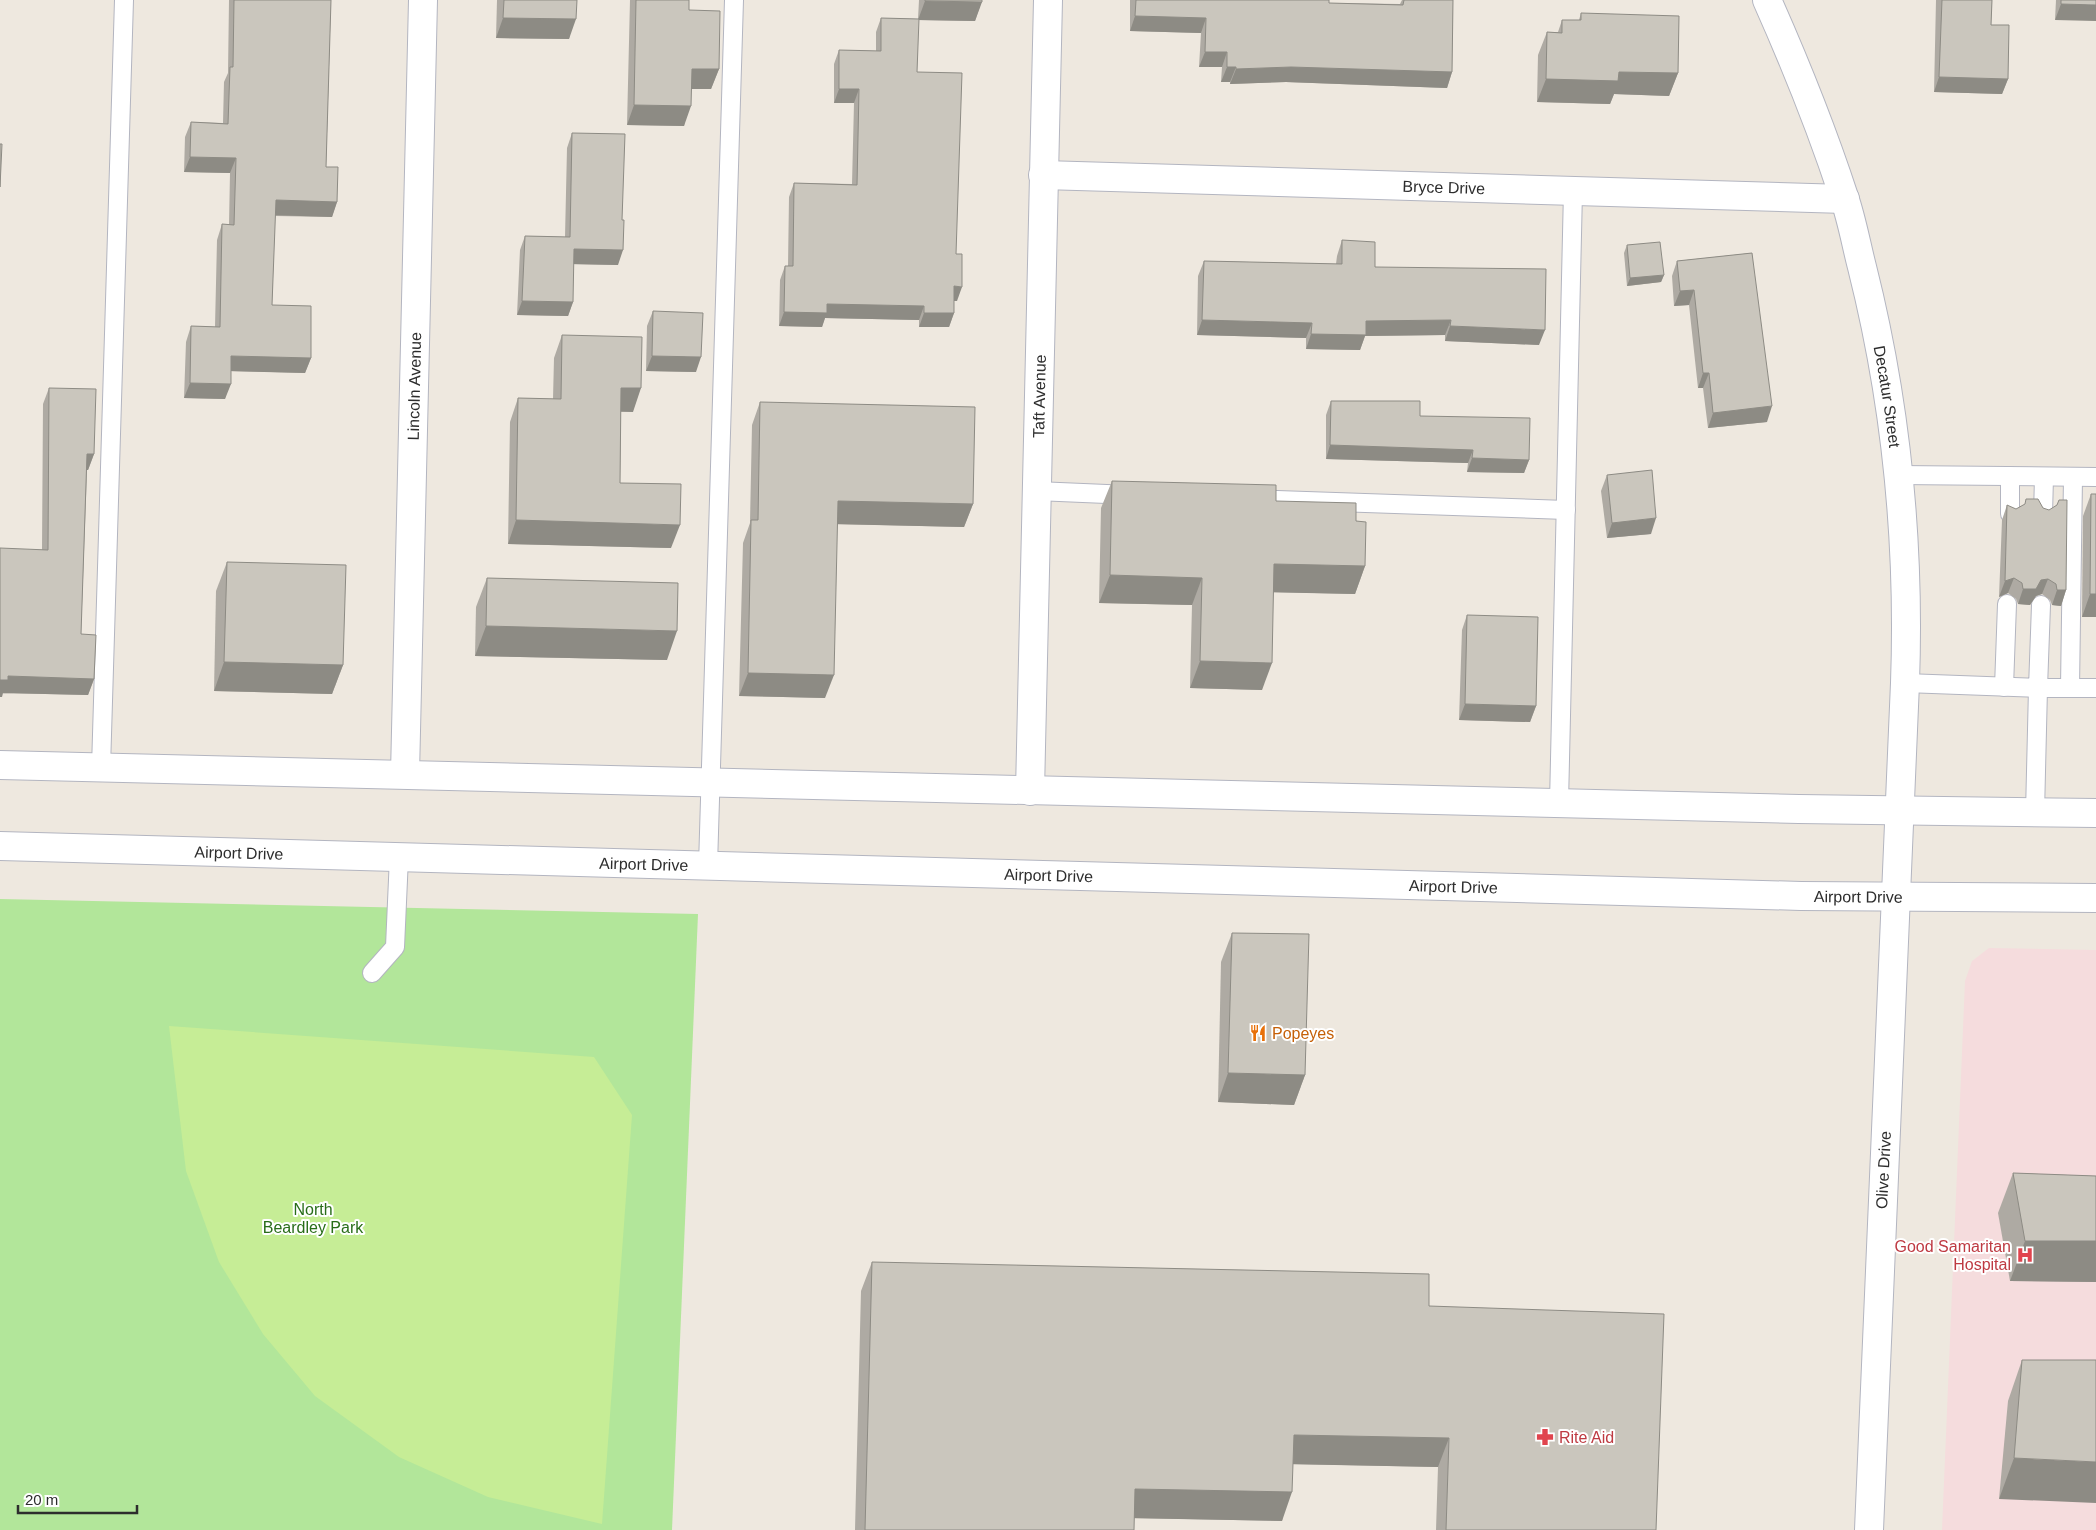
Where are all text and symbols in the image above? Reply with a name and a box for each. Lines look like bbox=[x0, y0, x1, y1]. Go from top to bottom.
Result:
street label: Bryce Drive bbox=[1402, 178, 1485, 197]
street label: Lincoln Avenue bbox=[405, 332, 424, 440]
street label: Decatur Street bbox=[1871, 344, 1903, 449]
street label: Taft Avenue bbox=[1030, 354, 1049, 438]
street label: Airport Drive bbox=[194, 843, 284, 863]
street label: Airport Drive bbox=[599, 855, 689, 874]
street label: Airport Drive bbox=[1004, 866, 1093, 885]
street label: Airport Drive bbox=[1409, 877, 1498, 897]
street label: Airport Drive bbox=[1814, 888, 1903, 906]
restaurant icon: Popeyes bbox=[1248, 1023, 1268, 1043]
place label: Popeyes bbox=[1272, 1025, 1334, 1042]
street label: Olive Drive bbox=[1873, 1130, 1894, 1210]
park label: North Beardley Park bbox=[263, 1201, 364, 1236]
place label: Good Samaritan Hospital bbox=[1894, 1238, 2011, 1273]
hospital icon: Good Samaritan Hospital bbox=[2015, 1245, 2035, 1265]
pharmacy icon: Rite Aid bbox=[1535, 1427, 1555, 1447]
place label: Rite Aid bbox=[1559, 1429, 1614, 1446]
scale bar bbox=[18, 1482, 136, 1514]
text: 20 m bbox=[25, 1491, 58, 1508]

